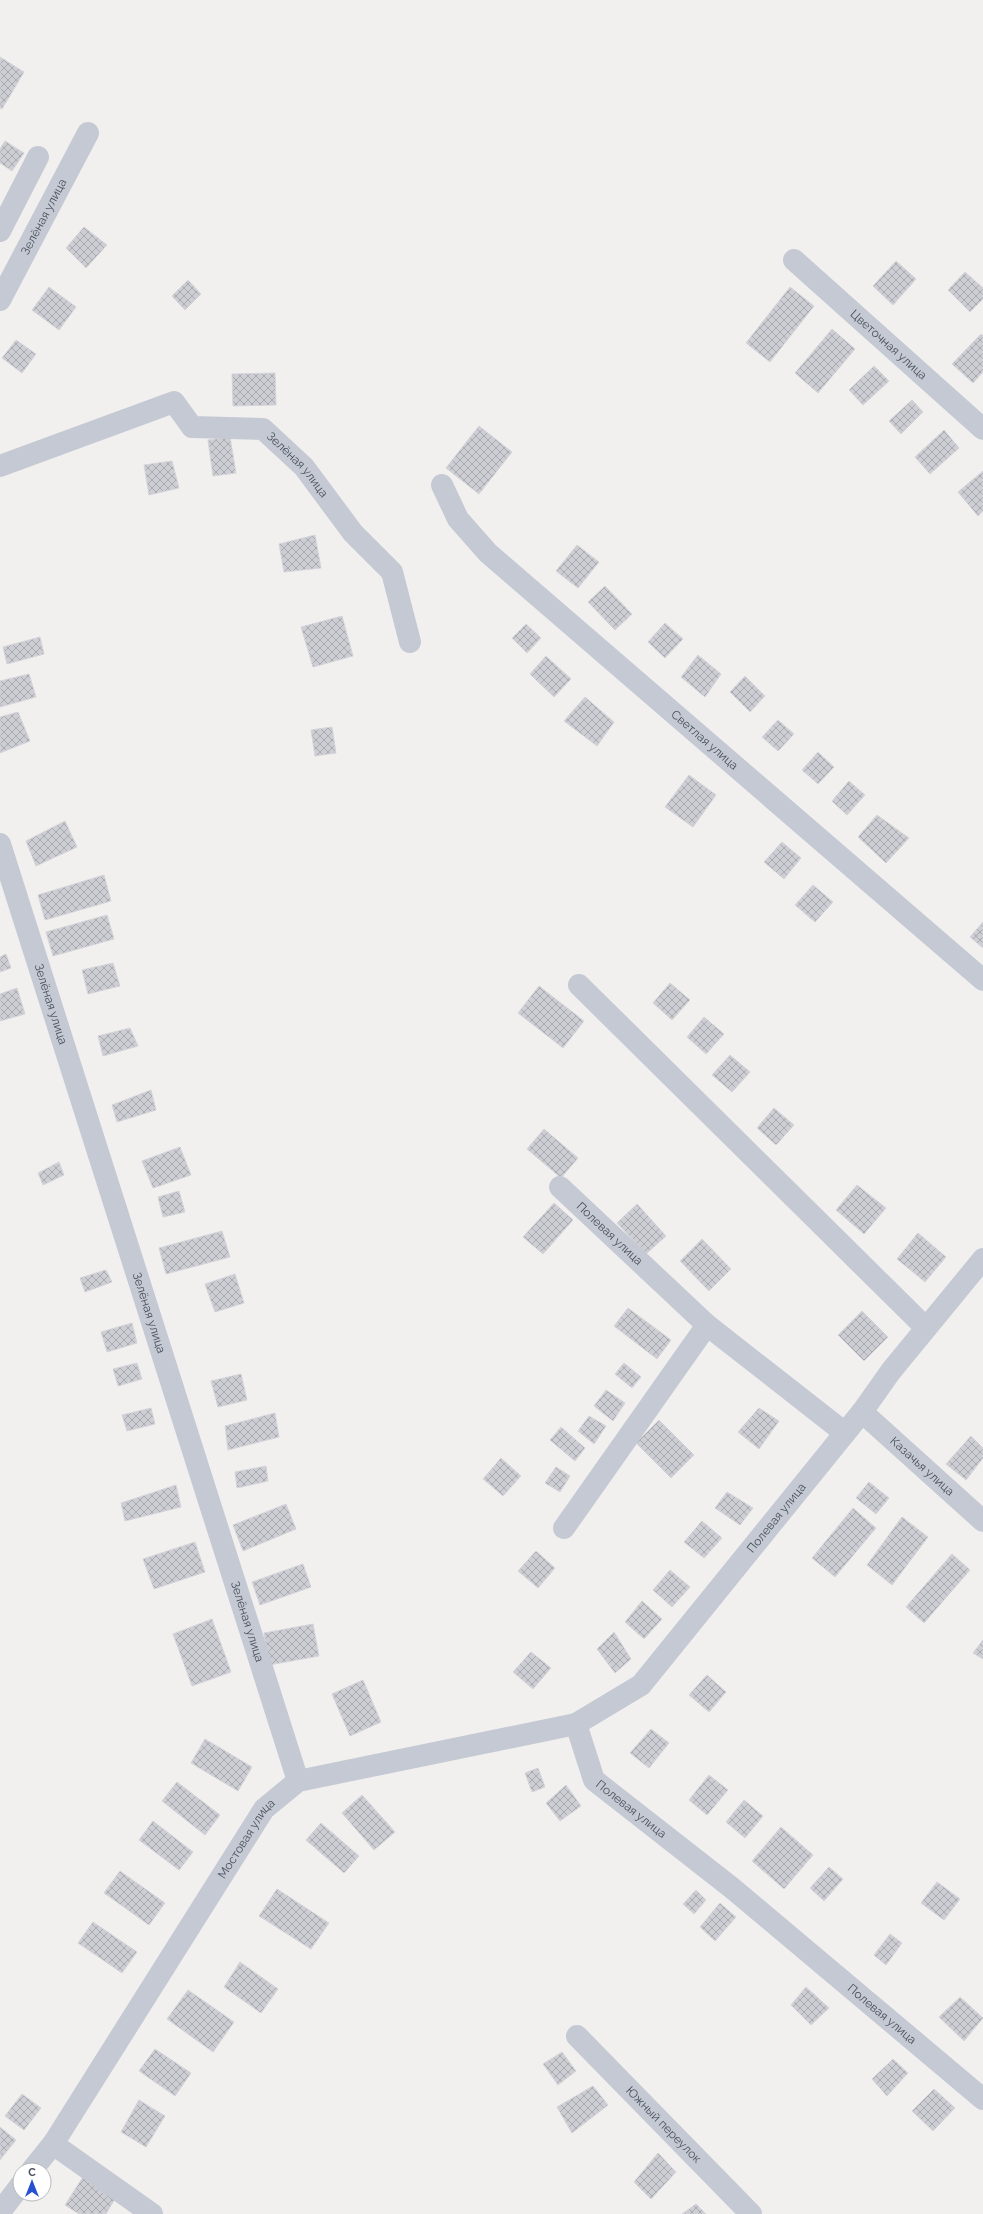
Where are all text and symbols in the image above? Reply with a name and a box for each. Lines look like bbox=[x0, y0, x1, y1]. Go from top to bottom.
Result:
street label: Зелёная улица bbox=[18, 176, 70, 257]
street label: Цветочная улица bbox=[848, 307, 930, 382]
street label: Зелёная улица bbox=[264, 429, 331, 500]
street label: Светлая улица bbox=[668, 707, 741, 773]
street label: Зелёная улица bbox=[32, 962, 70, 1046]
street label: Полевая улица bbox=[574, 1199, 646, 1268]
street label: Зелёная улица bbox=[130, 1271, 169, 1355]
street label: Казачья улица bbox=[887, 1434, 957, 1499]
street label: Полевая улица bbox=[744, 1480, 809, 1555]
street label: Зелёная улица bbox=[228, 1579, 267, 1664]
street label: Полевая улица bbox=[593, 1777, 669, 1841]
street label: Мостовая улица bbox=[215, 1796, 278, 1881]
street label: Полевая улица bbox=[845, 1981, 919, 2047]
street label: Южный переулок bbox=[623, 2083, 704, 2166]
north arrow bbox=[12, 2162, 52, 2202]
text: С bbox=[28, 2166, 36, 2179]

